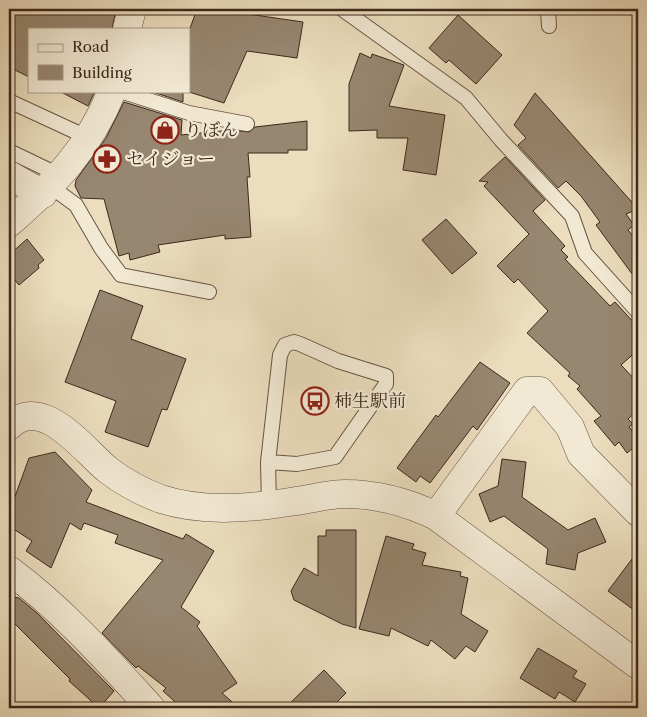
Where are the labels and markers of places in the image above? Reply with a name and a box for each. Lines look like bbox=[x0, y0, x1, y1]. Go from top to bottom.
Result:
shop icon: りぼん bbox=[150, 115, 180, 145]
place label: りぼん bbox=[184, 119, 238, 141]
pharmacy icon: セイジョー bbox=[92, 144, 122, 174]
place label: セイジョー bbox=[126, 148, 215, 170]
bus stop icon: 柿生駅前 bbox=[300, 386, 330, 416]
place label: 柿生駅前 bbox=[334, 390, 406, 412]

